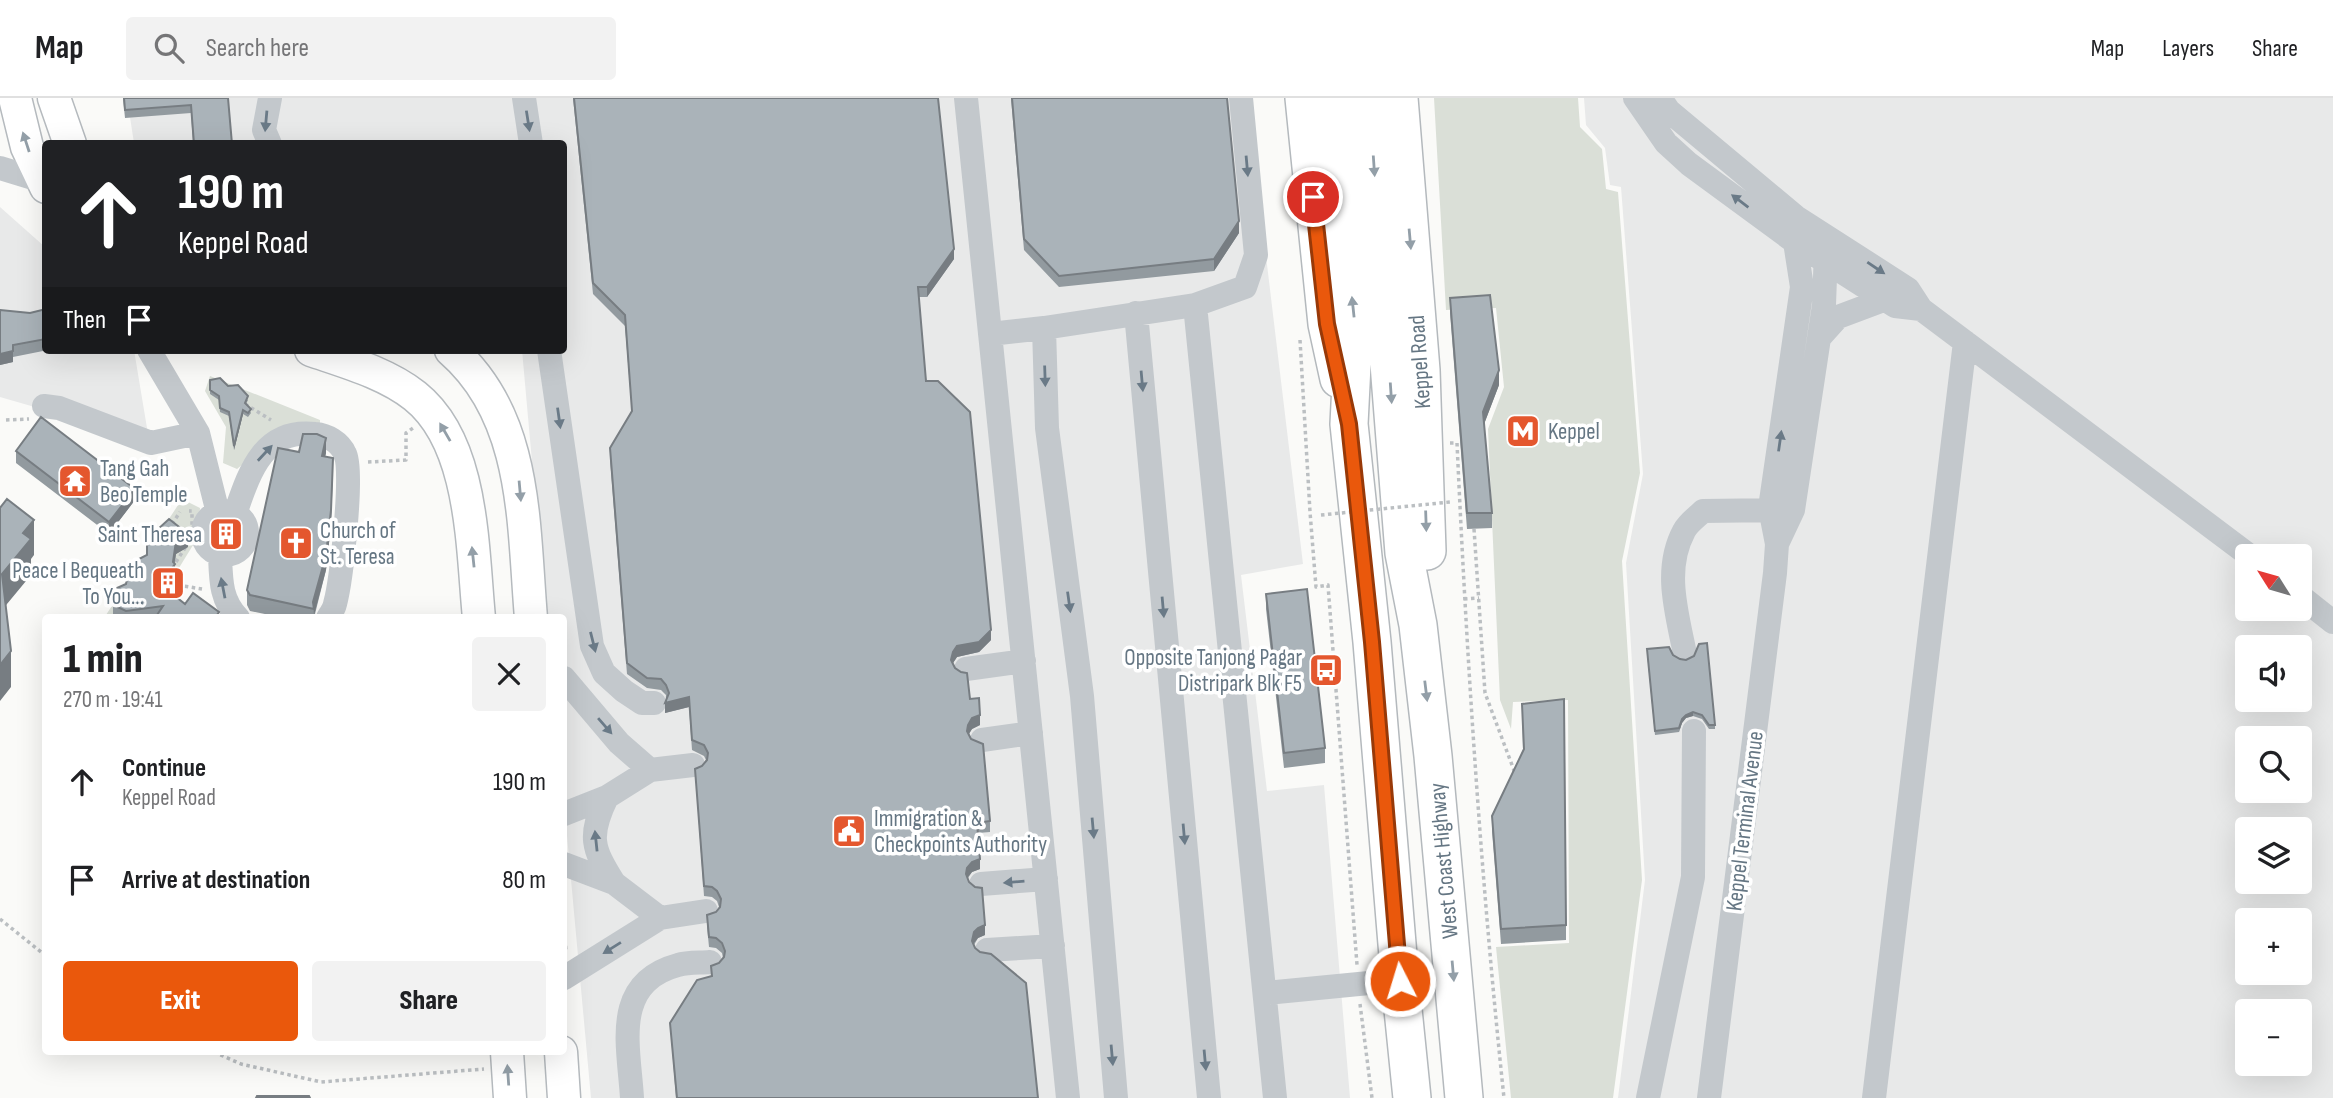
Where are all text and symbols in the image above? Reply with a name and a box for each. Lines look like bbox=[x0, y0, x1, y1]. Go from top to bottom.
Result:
search box bbox=[126, 17, 616, 80]
text: Map bbox=[35, 28, 84, 68]
icon: search bbox=[150, 29, 188, 67]
text: Search here bbox=[206, 33, 309, 64]
text: Map bbox=[2091, 34, 2124, 63]
text: Layers bbox=[2162, 34, 2214, 63]
text: Share bbox=[2252, 34, 2298, 63]
one-way arrow bbox=[260, 110, 271, 132]
one-way arrow bbox=[522, 110, 533, 132]
one-way arrow bbox=[20, 131, 31, 152]
one-way arrow bbox=[1242, 155, 1253, 177]
one-way arrow bbox=[1369, 155, 1380, 177]
text: 190 m bbox=[178, 164, 284, 223]
pin bbox=[1283, 167, 1343, 227]
icon: ahead bbox=[63, 168, 154, 259]
icon: arrive bbox=[1294, 178, 1332, 216]
one-way arrow bbox=[1731, 194, 1749, 208]
text: Keppel Road bbox=[178, 224, 309, 263]
one-way arrow bbox=[1405, 229, 1416, 251]
one-way arrow bbox=[1867, 262, 1886, 275]
one-way arrow bbox=[1347, 296, 1358, 318]
icon: arrive bbox=[120, 301, 158, 339]
text: Then bbox=[63, 305, 106, 336]
street label: Keppel Road bbox=[1403, 314, 1437, 410]
one-way arrow bbox=[1039, 366, 1050, 388]
one-way arrow bbox=[1137, 370, 1148, 392]
one-way arrow bbox=[1386, 382, 1397, 404]
one-way arrow bbox=[554, 407, 565, 429]
metro station icon: Keppel bbox=[1504, 412, 1542, 450]
place label: Keppel bbox=[1548, 418, 1600, 446]
one-way arrow bbox=[439, 423, 451, 442]
one-way arrow bbox=[1775, 430, 1786, 452]
one-way arrow bbox=[256, 445, 272, 462]
place label: Tang Gah Beo Temple bbox=[100, 455, 188, 509]
temple icon: Tang Gah Beo Temple bbox=[56, 462, 94, 500]
one-way arrow bbox=[515, 480, 526, 502]
one-way arrow bbox=[1421, 510, 1432, 532]
building icon: Saint Theresa bbox=[207, 515, 245, 553]
place label: Church of St. Teresa bbox=[320, 517, 396, 571]
place label: Saint Theresa bbox=[98, 521, 202, 549]
church icon: Church of St. Teresa bbox=[277, 524, 315, 562]
north arrow bbox=[2235, 544, 2312, 621]
map controls bbox=[2235, 544, 2312, 1076]
one-way arrow bbox=[468, 546, 479, 568]
place label: Peace I Bequeath To You... bbox=[12, 557, 144, 611]
building icon: Peace I Bequeath To You... bbox=[149, 564, 187, 602]
one-way arrow bbox=[217, 577, 228, 599]
one-way arrow bbox=[1064, 591, 1075, 613]
one-way arrow bbox=[1158, 597, 1169, 619]
one-way arrow bbox=[588, 632, 599, 654]
text: 1 min bbox=[63, 634, 143, 685]
button: sound bbox=[2235, 635, 2312, 712]
button: close bbox=[472, 637, 546, 711]
place label: Opposite Tanjong Pagar Distripark Blk F5 bbox=[1124, 644, 1302, 698]
bus stop icon: Opposite Tanjong Pagar Distripark Blk F5 bbox=[1307, 651, 1345, 689]
one-way arrow bbox=[1420, 680, 1431, 702]
text: 270 m · 19:41 bbox=[63, 686, 163, 714]
one-way arrow bbox=[597, 717, 613, 735]
button: search bbox=[2235, 726, 2312, 803]
street label: Keppel Terminal Avenue bbox=[1720, 730, 1770, 913]
text: Continue bbox=[122, 753, 206, 784]
icon: ahead bbox=[63, 763, 101, 801]
text: 190 m bbox=[493, 767, 546, 798]
street label: West Coast Highway bbox=[1423, 782, 1465, 940]
text: Keppel Road bbox=[122, 784, 216, 812]
place label: Immigration & Checkpoints Authority bbox=[874, 805, 1047, 859]
public building icon: Immigration & Checkpoints Authority bbox=[830, 812, 868, 850]
button: layers bbox=[2235, 817, 2312, 894]
one-way arrow bbox=[1088, 818, 1099, 840]
one-way arrow bbox=[1179, 823, 1190, 845]
one-way arrow bbox=[590, 830, 601, 852]
icon: arrive bbox=[63, 861, 101, 899]
text: Arrive at destination bbox=[122, 865, 310, 896]
text: 80 m bbox=[502, 865, 546, 896]
one-way arrow bbox=[1002, 877, 1024, 888]
button: + bbox=[2235, 908, 2312, 985]
one-way arrow bbox=[602, 941, 621, 954]
position arrow bbox=[1363, 944, 1437, 1018]
one-way arrow bbox=[1448, 960, 1459, 982]
button: Exit bbox=[63, 961, 298, 1041]
button: Share bbox=[312, 961, 546, 1041]
button: − bbox=[2235, 999, 2312, 1076]
one-way arrow bbox=[1107, 1044, 1118, 1066]
one-way arrow bbox=[1200, 1050, 1211, 1072]
one-way arrow bbox=[502, 1064, 513, 1086]

